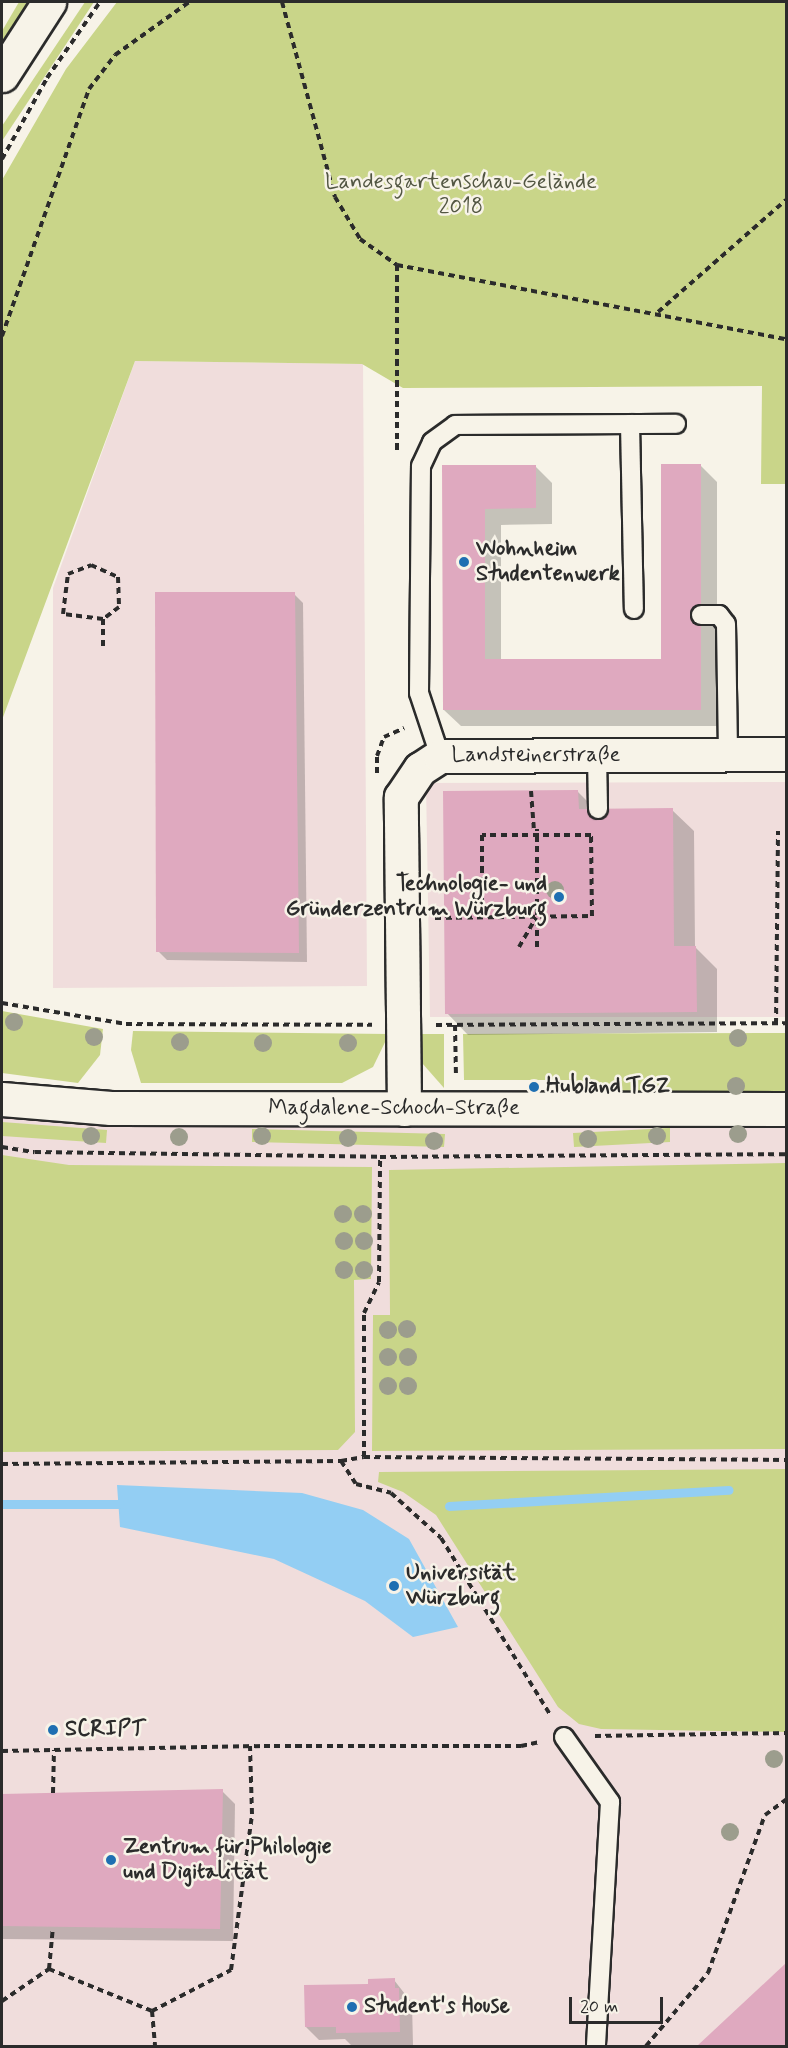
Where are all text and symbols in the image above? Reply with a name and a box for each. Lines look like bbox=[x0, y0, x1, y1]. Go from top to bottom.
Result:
park label: Landesgartenschau-Gelände 2018 bbox=[325, 169, 597, 220]
place label: Wohnheim Studentenwerk bbox=[476, 536, 620, 588]
marker: Wohnheim Studentenwerk bbox=[457, 555, 471, 569]
street label: Landsteinerstraße bbox=[452, 743, 620, 769]
place label: Technologie- und Gründerzentrum Würzburg bbox=[284, 871, 547, 922]
marker: Technologie- und Gründerzentrum Würzburg bbox=[552, 890, 566, 904]
place label: Hubland TGZ bbox=[546, 1074, 670, 1100]
marker: Hubland TGZ bbox=[527, 1080, 541, 1094]
street label: Magdalene-Schoch-Straße bbox=[268, 1096, 520, 1122]
place label: Universität Würzburg bbox=[406, 1560, 516, 1612]
marker: Universität Würzburg bbox=[387, 1579, 401, 1593]
place label: SCRIPT bbox=[65, 1717, 146, 1743]
marker: SCRIPT bbox=[46, 1723, 60, 1737]
place label: Zentrum für Philologie und Digitalität bbox=[123, 1834, 333, 1886]
marker: Zentrum für Philologie und Digitalität bbox=[104, 1853, 118, 1867]
scale bar bbox=[572, 1985, 666, 2023]
place label: Student's House bbox=[364, 1994, 513, 2020]
text: 20 m bbox=[580, 1995, 618, 2019]
marker: Student's House bbox=[345, 2000, 359, 2014]

